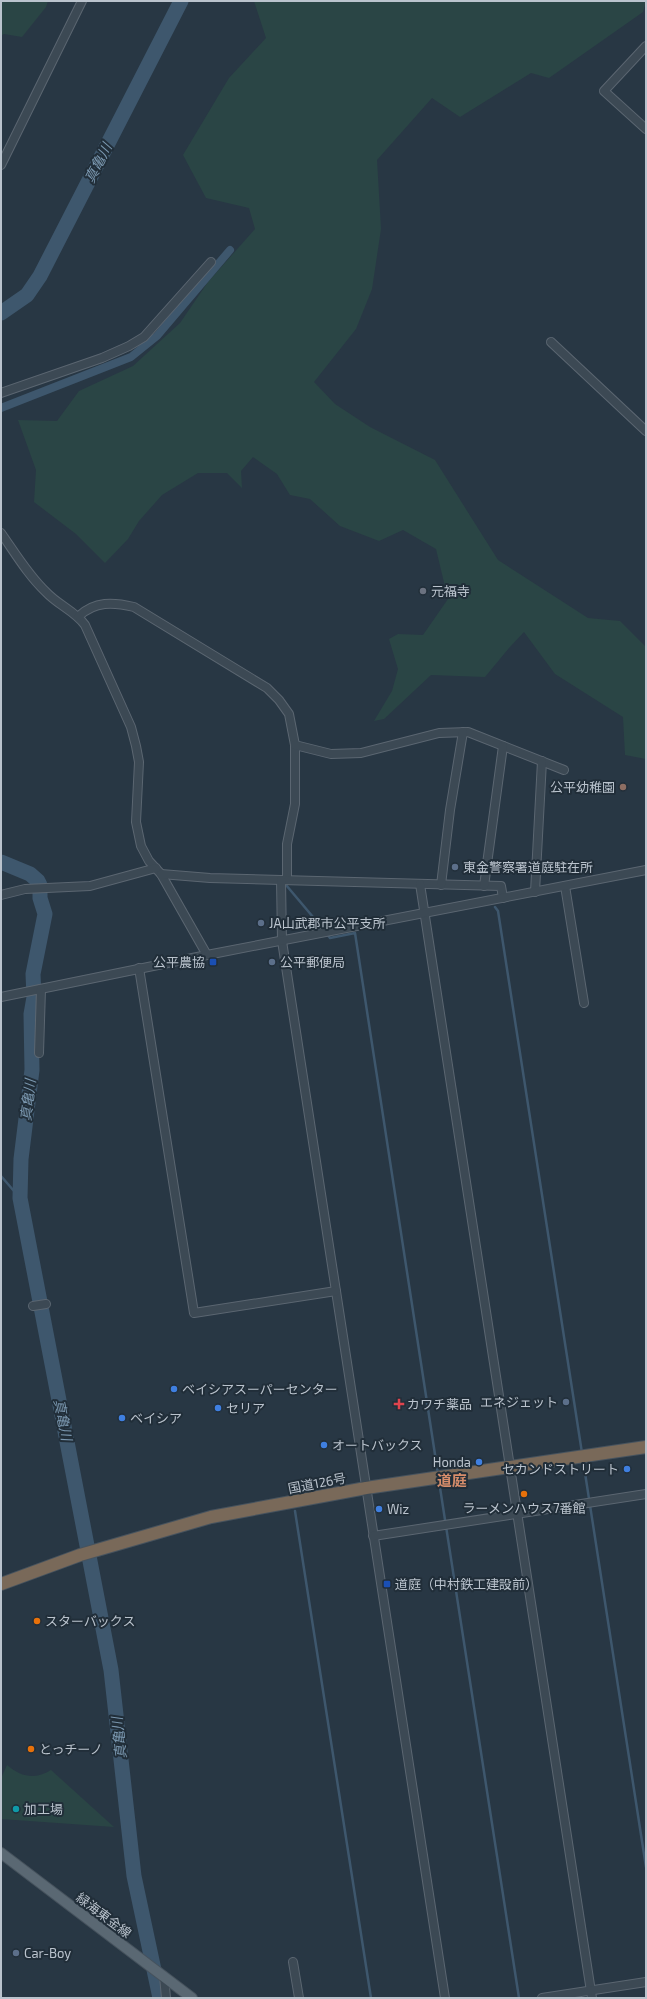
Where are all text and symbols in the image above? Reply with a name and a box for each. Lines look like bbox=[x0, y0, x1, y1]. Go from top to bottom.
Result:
water label: 真亀川 bbox=[80, 138, 116, 185]
place label: 元福寺 bbox=[431, 583, 470, 599]
marker: 元福寺 bbox=[418, 586, 428, 596]
place label: 公平幼稚園 bbox=[550, 779, 615, 795]
marker: 公平幼稚園 bbox=[618, 782, 628, 792]
place label: 東金警察署道庭駐在所 bbox=[463, 859, 593, 875]
marker: 東金警察署道庭駐在所 bbox=[450, 862, 460, 872]
place label: JA山武郡市公平支所 bbox=[269, 915, 386, 931]
marker: JA山武郡市公平支所 bbox=[256, 918, 266, 928]
place label: 公平農協 bbox=[153, 954, 205, 970]
place label: 公平郵便局 bbox=[280, 954, 345, 970]
marker: 公平農協 bbox=[208, 957, 218, 967]
marker: 公平郵便局 bbox=[267, 957, 277, 967]
water label: 真亀川 bbox=[17, 1076, 39, 1122]
place label: ベイシアスーパーセンター bbox=[182, 1381, 338, 1397]
marker: ベイシアスーパーセンター bbox=[169, 1384, 179, 1394]
place label: エネジェット bbox=[480, 1394, 558, 1410]
place label: カワチ薬品 bbox=[407, 1396, 472, 1412]
marker: エネジェット bbox=[561, 1397, 571, 1407]
water label: 真亀川 bbox=[51, 1398, 76, 1444]
marker: カワチ薬品 bbox=[394, 1399, 404, 1409]
place label: セリア bbox=[226, 1400, 265, 1416]
marker: セリア bbox=[213, 1403, 223, 1413]
place label: ベイシア bbox=[130, 1410, 182, 1426]
marker: ベイシア bbox=[117, 1413, 127, 1423]
place label: オートバックス bbox=[332, 1437, 423, 1453]
marker: オートバックス bbox=[319, 1440, 329, 1450]
place label: Honda bbox=[433, 1454, 471, 1470]
marker: Honda bbox=[474, 1457, 484, 1467]
place label: セカンドストリート bbox=[502, 1461, 619, 1477]
marker: セカンドストリート bbox=[622, 1464, 632, 1474]
street label: 国道126号 bbox=[287, 1470, 347, 1496]
district label: 道庭 bbox=[437, 1471, 467, 1489]
marker: ラーメンハウス7番館 bbox=[519, 1489, 529, 1499]
place label: ラーメンハウス7番館 bbox=[462, 1500, 586, 1516]
place label: Wiz bbox=[387, 1501, 409, 1517]
marker: Wiz bbox=[374, 1504, 384, 1514]
place label: 道庭（中村鉄工建設前） bbox=[395, 1576, 538, 1592]
marker: 道庭（中村鉄工建設前） bbox=[382, 1579, 392, 1589]
place label: スターバックス bbox=[45, 1613, 135, 1629]
marker: スターバックス bbox=[32, 1616, 42, 1626]
water label: 真亀川 bbox=[108, 1714, 129, 1760]
place label: とっチーノ bbox=[39, 1741, 103, 1757]
marker: とっチーノ bbox=[26, 1744, 36, 1754]
place label: 加工場 bbox=[24, 1801, 63, 1817]
marker: 加工場 bbox=[11, 1804, 21, 1814]
street label: 緑海東金線 bbox=[73, 1889, 135, 1941]
place label: Car-Boy bbox=[24, 1945, 71, 1961]
marker: Car-Boy bbox=[11, 1948, 21, 1958]

